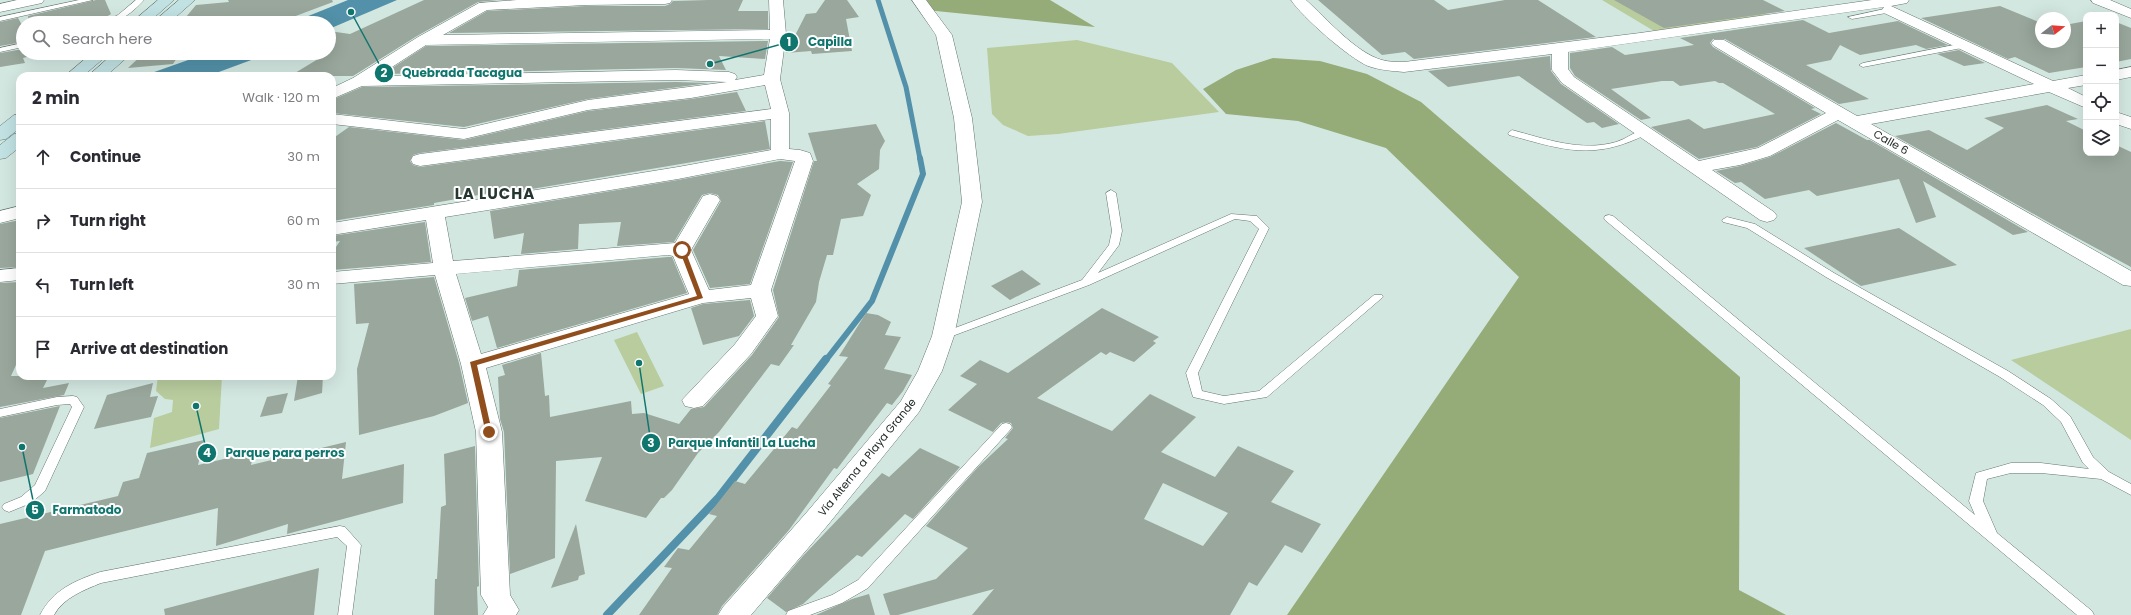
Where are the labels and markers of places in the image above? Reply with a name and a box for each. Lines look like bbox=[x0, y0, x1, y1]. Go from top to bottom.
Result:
callout: Capilla bbox=[779, 30, 860, 54]
callout: Quebrada Tacagua bbox=[374, 61, 530, 85]
callout: Parque Infantil La Lucha bbox=[641, 431, 824, 455]
callout: Parque para perros bbox=[197, 441, 352, 465]
callout: Farmatodo bbox=[25, 498, 130, 522]

